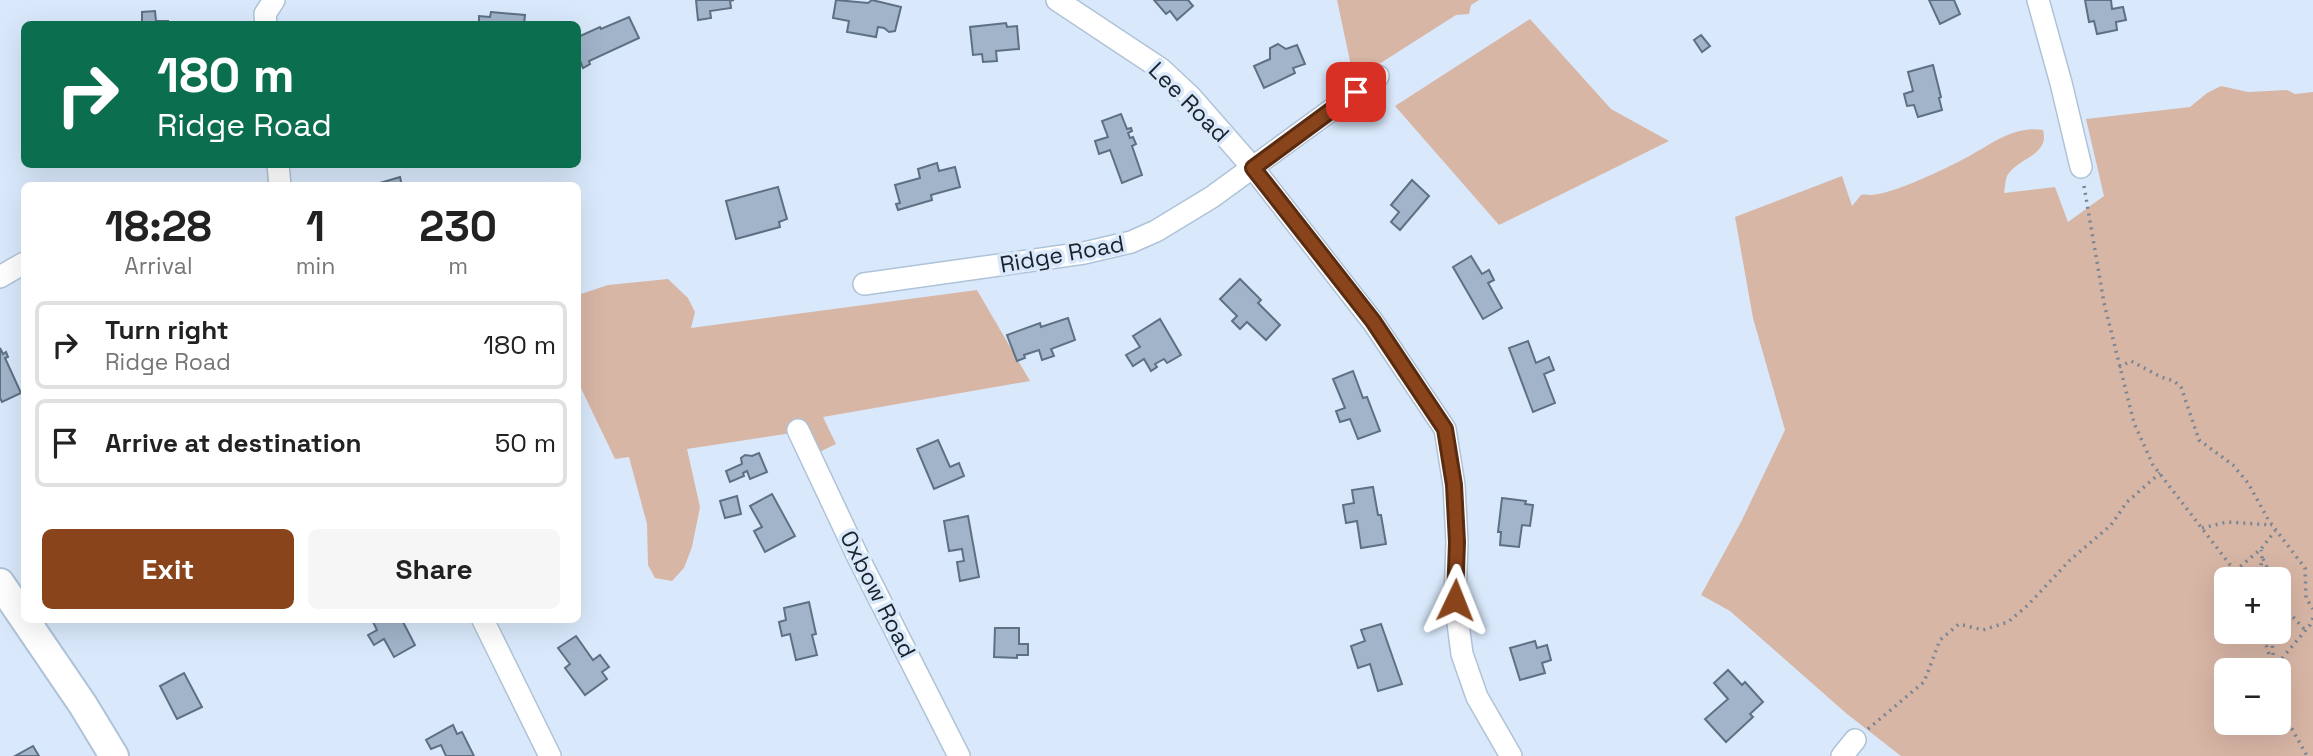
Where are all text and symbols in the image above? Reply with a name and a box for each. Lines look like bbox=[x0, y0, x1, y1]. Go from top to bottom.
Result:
text: 180 m bbox=[157, 44, 295, 106]
icon: right bbox=[42, 49, 133, 140]
street label: Lee Road bbox=[1142, 55, 1236, 149]
pin bbox=[1326, 62, 1386, 122]
icon: arrive bbox=[1337, 73, 1375, 111]
text: Ridge Road bbox=[157, 105, 332, 145]
text: 18:28 bbox=[105, 200, 212, 253]
text: 1 bbox=[306, 200, 325, 253]
text: 230 bbox=[419, 200, 497, 253]
street label: Ridge Road bbox=[997, 228, 1127, 280]
text: Arrival bbox=[124, 251, 193, 281]
text: min bbox=[296, 251, 335, 281]
text: m bbox=[448, 251, 468, 281]
text: Turn right bbox=[105, 313, 229, 347]
icon: right bbox=[46, 326, 84, 364]
text: 180 m bbox=[483, 328, 556, 362]
text: Ridge Road bbox=[105, 347, 231, 377]
icon: arrive bbox=[46, 424, 84, 462]
text: Arrive at destination bbox=[105, 426, 362, 460]
text: 50 m bbox=[495, 426, 556, 460]
street label: Oxbow Road bbox=[833, 525, 923, 663]
button: Exit bbox=[42, 529, 294, 609]
button: Share bbox=[308, 529, 560, 609]
position arrow bbox=[1418, 563, 1492, 637]
map controls bbox=[2214, 567, 2291, 735]
button: + bbox=[2214, 567, 2291, 644]
button: − bbox=[2214, 658, 2291, 735]

